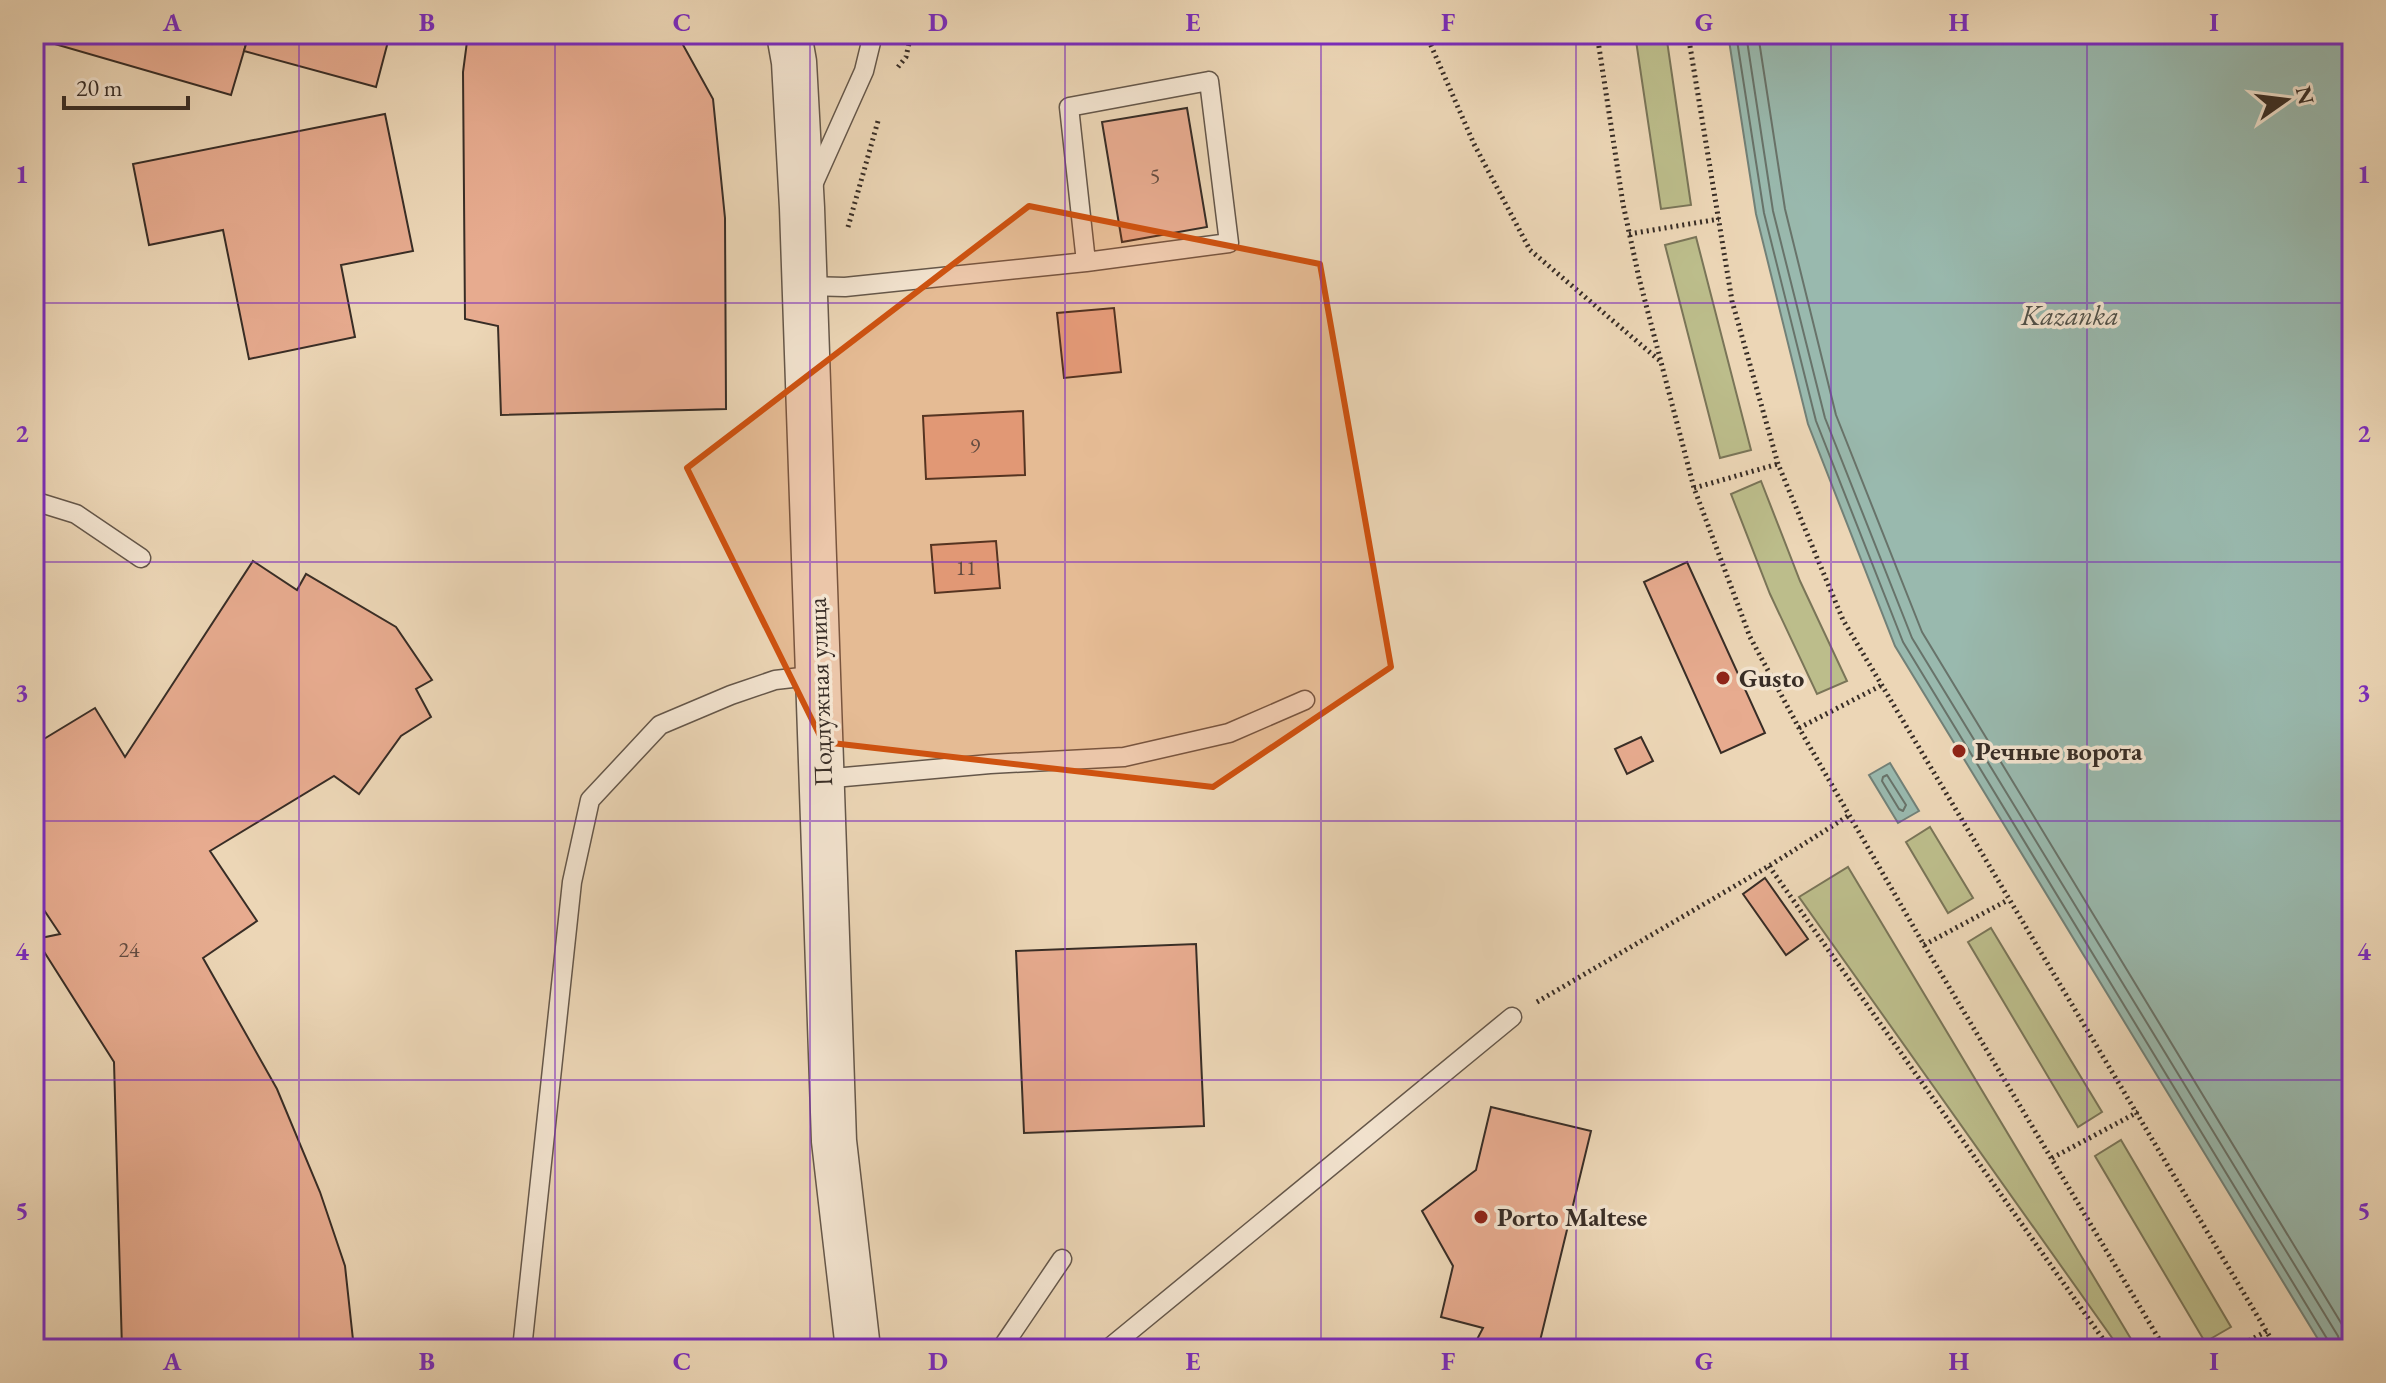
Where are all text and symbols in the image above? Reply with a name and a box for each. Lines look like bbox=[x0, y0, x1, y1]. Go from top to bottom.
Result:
text: A bbox=[162, 5, 182, 39]
text: B bbox=[419, 5, 435, 39]
text: C bbox=[673, 5, 691, 39]
text: D bbox=[928, 5, 948, 39]
text: E bbox=[1186, 5, 1201, 39]
text: F bbox=[1441, 5, 1455, 39]
text: G bbox=[1695, 5, 1714, 39]
text: H bbox=[1949, 5, 1970, 39]
text: I bbox=[2209, 5, 2219, 39]
scale bar bbox=[64, 60, 188, 110]
north arrow bbox=[2246, 60, 2326, 140]
text: 20 m bbox=[76, 72, 123, 103]
text: N bbox=[2289, 83, 2321, 108]
text: 1 bbox=[15, 157, 29, 191]
text: 1 bbox=[2357, 157, 2371, 191]
house number: 5 bbox=[1150, 161, 1160, 190]
water label: Kazanka bbox=[2020, 297, 2119, 333]
text: 2 bbox=[15, 416, 29, 450]
text: 2 bbox=[2357, 416, 2371, 450]
house number: 9 bbox=[970, 431, 981, 460]
house number: 11 bbox=[955, 553, 977, 582]
street label: Подлужная улица bbox=[800, 596, 840, 787]
place label: Gusto bbox=[1739, 661, 1804, 695]
marker: Gusto bbox=[1714, 669, 1732, 687]
text: 3 bbox=[15, 675, 29, 709]
text: 3 bbox=[2357, 675, 2371, 709]
place label: Речные ворота bbox=[1975, 734, 2143, 768]
marker: Речные ворота bbox=[1950, 742, 1968, 760]
text: 4 bbox=[15, 934, 29, 968]
text: 4 bbox=[2357, 934, 2371, 968]
house number: 24 bbox=[118, 935, 140, 964]
text: 5 bbox=[15, 1193, 29, 1227]
text: 5 bbox=[2357, 1193, 2371, 1227]
place label: Porto Maltese bbox=[1497, 1200, 1647, 1234]
marker: Porto Maltese bbox=[1472, 1208, 1490, 1226]
text: A bbox=[162, 1344, 182, 1378]
text: B bbox=[419, 1344, 435, 1378]
text: C bbox=[673, 1344, 691, 1378]
text: D bbox=[928, 1344, 948, 1378]
text: E bbox=[1186, 1344, 1201, 1378]
text: F bbox=[1441, 1344, 1455, 1378]
text: G bbox=[1695, 1344, 1714, 1378]
text: H bbox=[1949, 1344, 1970, 1378]
text: I bbox=[2209, 1344, 2219, 1378]

